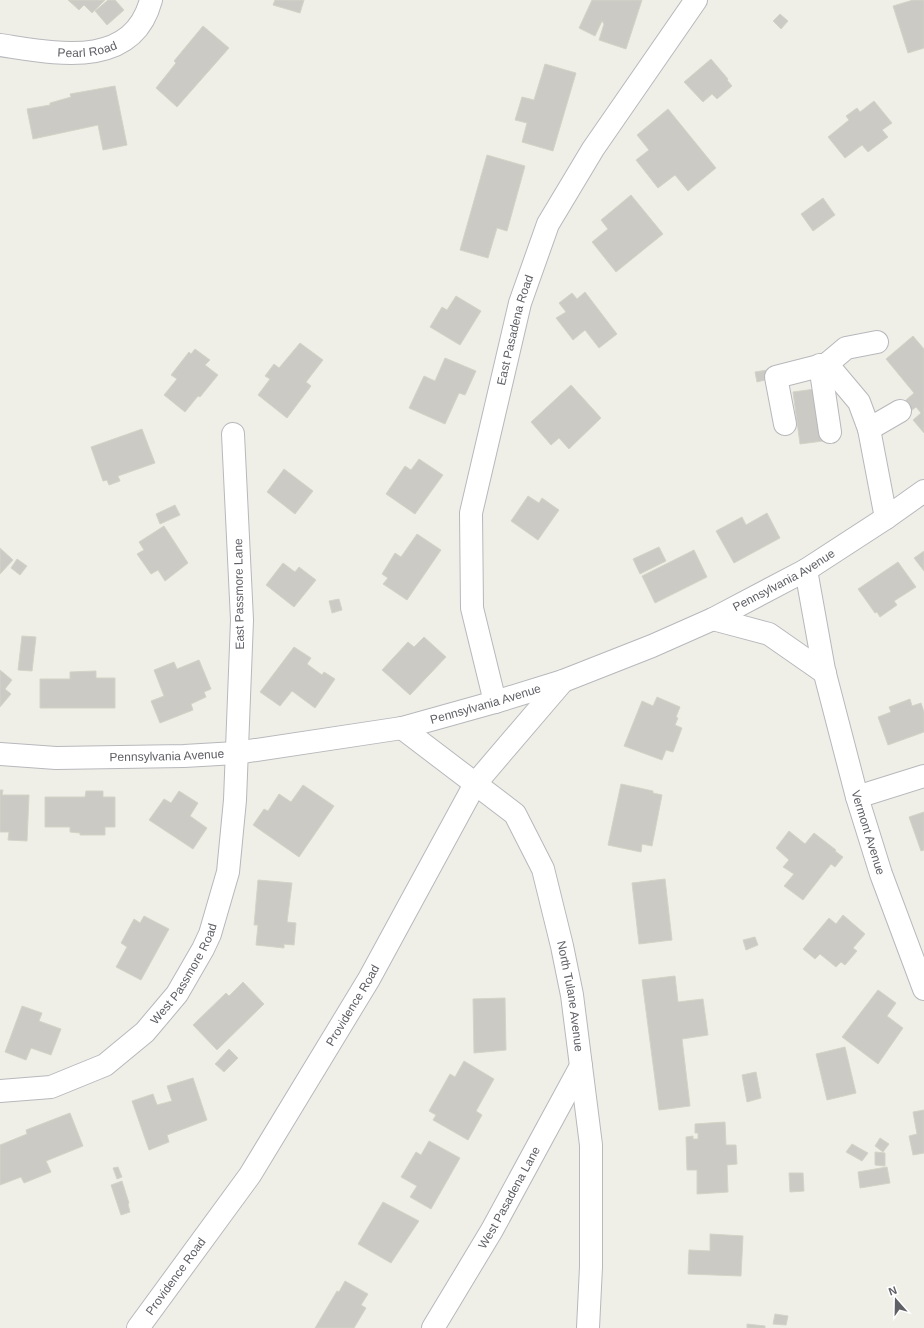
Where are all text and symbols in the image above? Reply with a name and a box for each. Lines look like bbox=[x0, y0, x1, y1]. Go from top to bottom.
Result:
street label: Pearl Road bbox=[57, 38, 119, 60]
street label: East Pasadena Road bbox=[494, 273, 536, 387]
street label: East Passmore Lane bbox=[231, 538, 247, 650]
street label: Pennsylvania Avenue bbox=[730, 546, 838, 614]
street label: Pennsylvania Avenue bbox=[429, 681, 543, 727]
street label: Pennsylvania Avenue bbox=[109, 747, 225, 764]
street label: Vermont Avenue bbox=[849, 789, 888, 877]
street label: West Passmore Road bbox=[148, 922, 220, 1027]
street label: North Tulane Avenue bbox=[554, 939, 586, 1053]
street label: Providence Road bbox=[323, 962, 382, 1048]
street label: West Pasadena Lane bbox=[475, 1144, 543, 1251]
street label: Providence Road bbox=[143, 1235, 209, 1318]
north arrow bbox=[876, 1280, 916, 1320]
text: N bbox=[887, 1284, 898, 1298]

